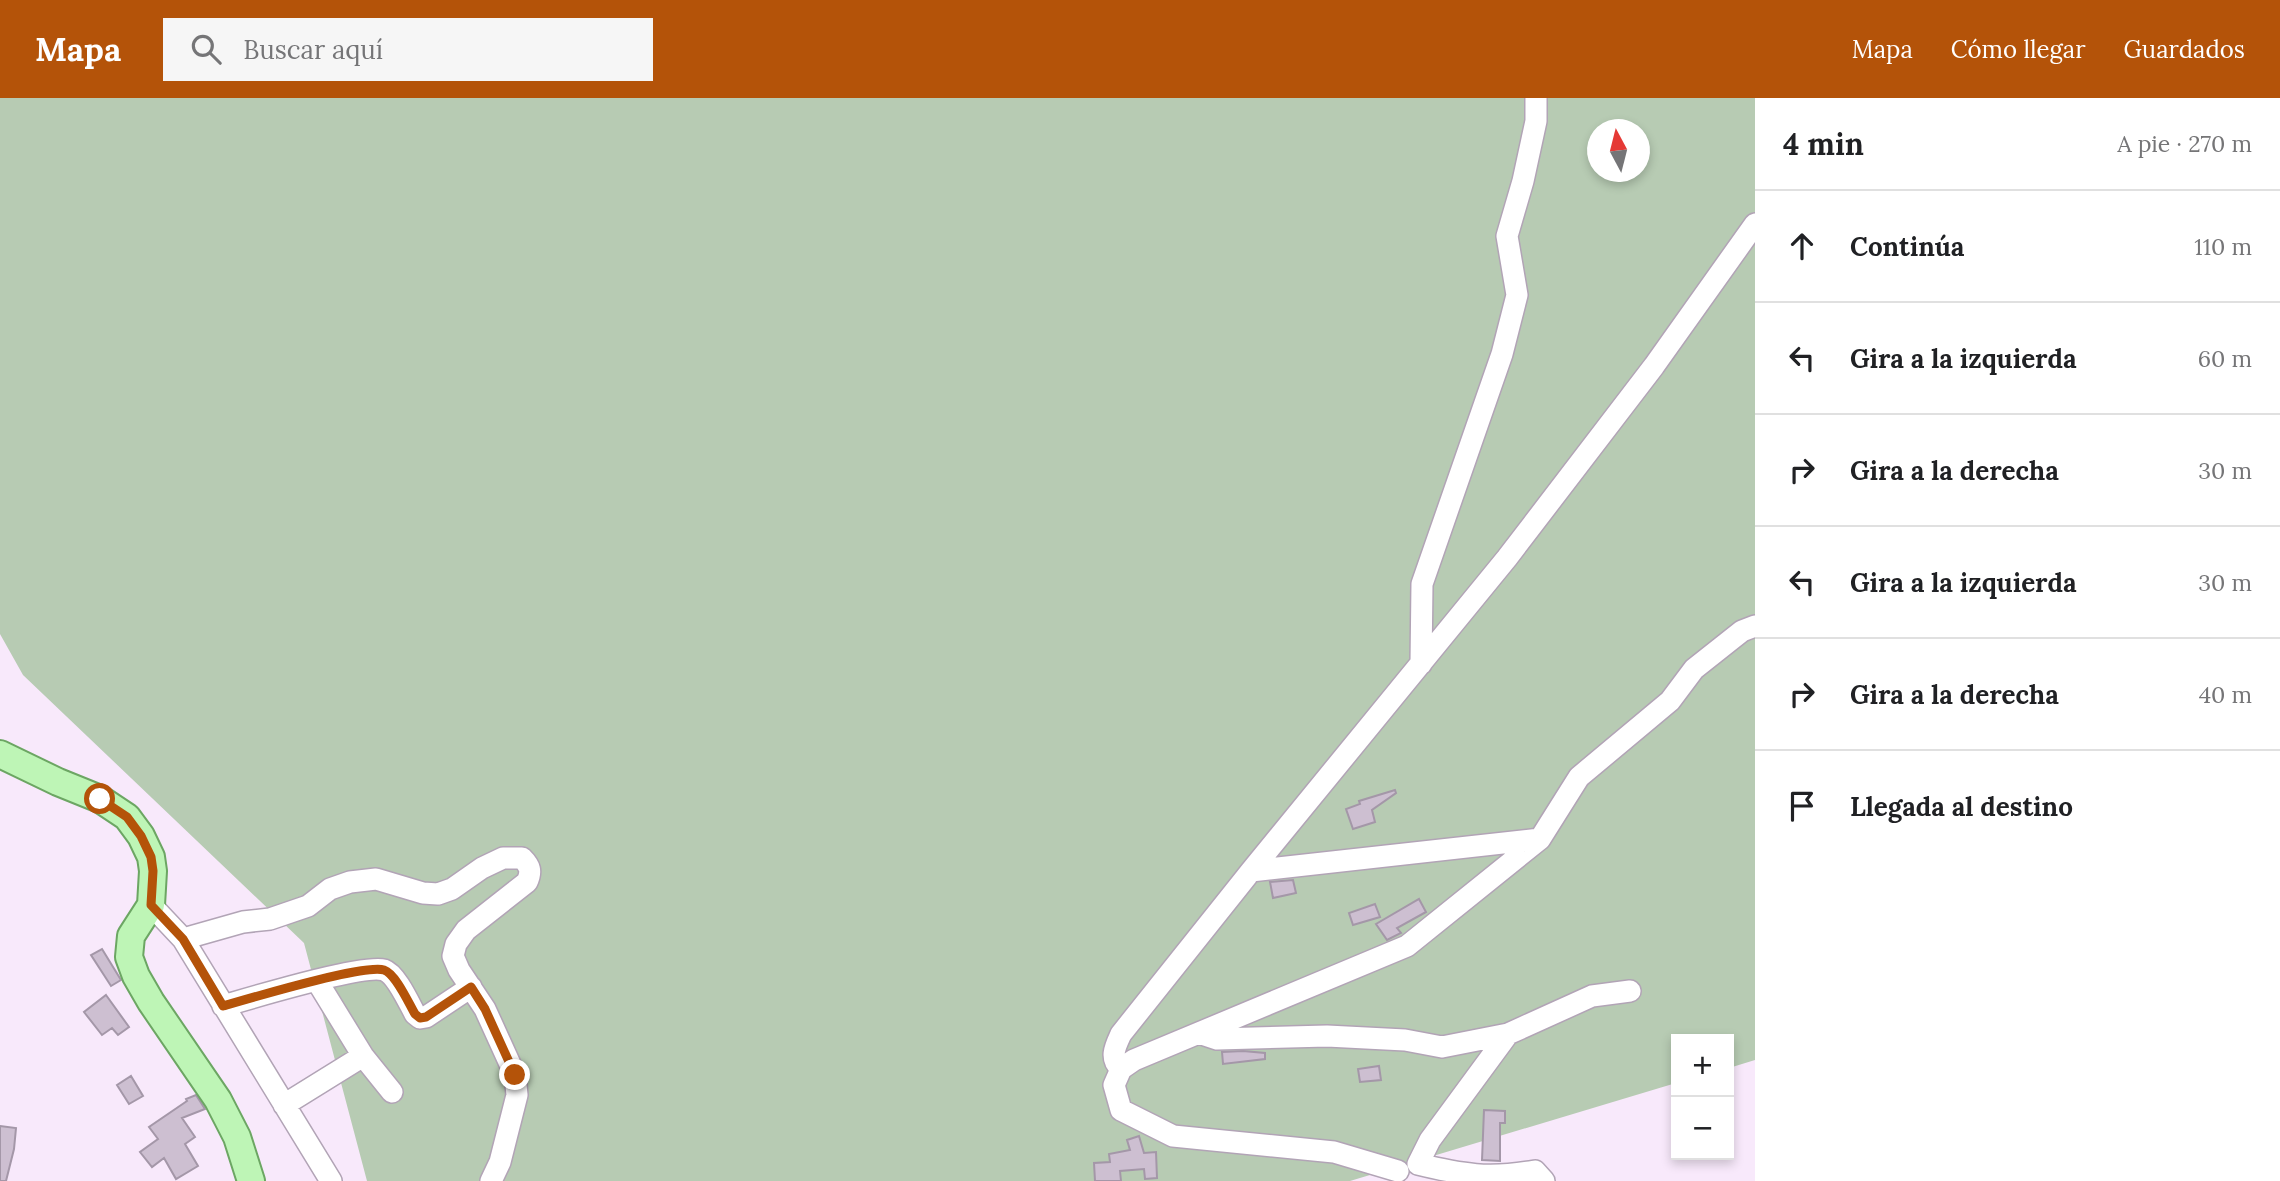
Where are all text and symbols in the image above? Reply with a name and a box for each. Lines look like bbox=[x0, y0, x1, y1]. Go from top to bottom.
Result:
search box bbox=[163, 18, 653, 81]
text: Mapa bbox=[35, 28, 121, 70]
icon: search bbox=[187, 30, 225, 68]
text: Buscar aquí bbox=[243, 33, 383, 66]
text: Mapa bbox=[1852, 34, 1913, 65]
text: Cómo llegar bbox=[1951, 34, 2086, 65]
text: Guardados bbox=[2124, 34, 2245, 65]
north arrow bbox=[1587, 119, 1650, 182]
text: 4 min bbox=[1783, 125, 1864, 163]
text: A pie · 270 m bbox=[2117, 129, 2252, 158]
icon: ahead bbox=[1783, 227, 1821, 265]
text: Continúa bbox=[1850, 230, 1964, 263]
text: 110 m bbox=[2194, 232, 2252, 261]
icon: left bbox=[1783, 339, 1821, 377]
text: Gira a la izquierda bbox=[1850, 342, 2077, 375]
text: 60 m bbox=[2198, 344, 2252, 373]
icon: right bbox=[1783, 451, 1821, 489]
text: Gira a la derecha bbox=[1850, 454, 2059, 487]
text: 30 m bbox=[2198, 456, 2252, 485]
icon: left bbox=[1783, 563, 1821, 601]
text: Gira a la izquierda bbox=[1850, 566, 2077, 599]
text: 30 m bbox=[2198, 568, 2252, 597]
icon: right bbox=[1783, 675, 1821, 713]
text: Gira a la derecha bbox=[1850, 678, 2059, 711]
text: 40 m bbox=[2199, 680, 2252, 709]
route start bbox=[84, 783, 115, 814]
icon: arrive bbox=[1783, 787, 1821, 825]
text: Llegada al destino bbox=[1850, 790, 2073, 823]
map controls bbox=[1671, 1034, 1734, 1160]
button: + bbox=[1671, 1034, 1734, 1097]
route end bbox=[499, 1059, 530, 1090]
button: − bbox=[1671, 1097, 1734, 1160]

